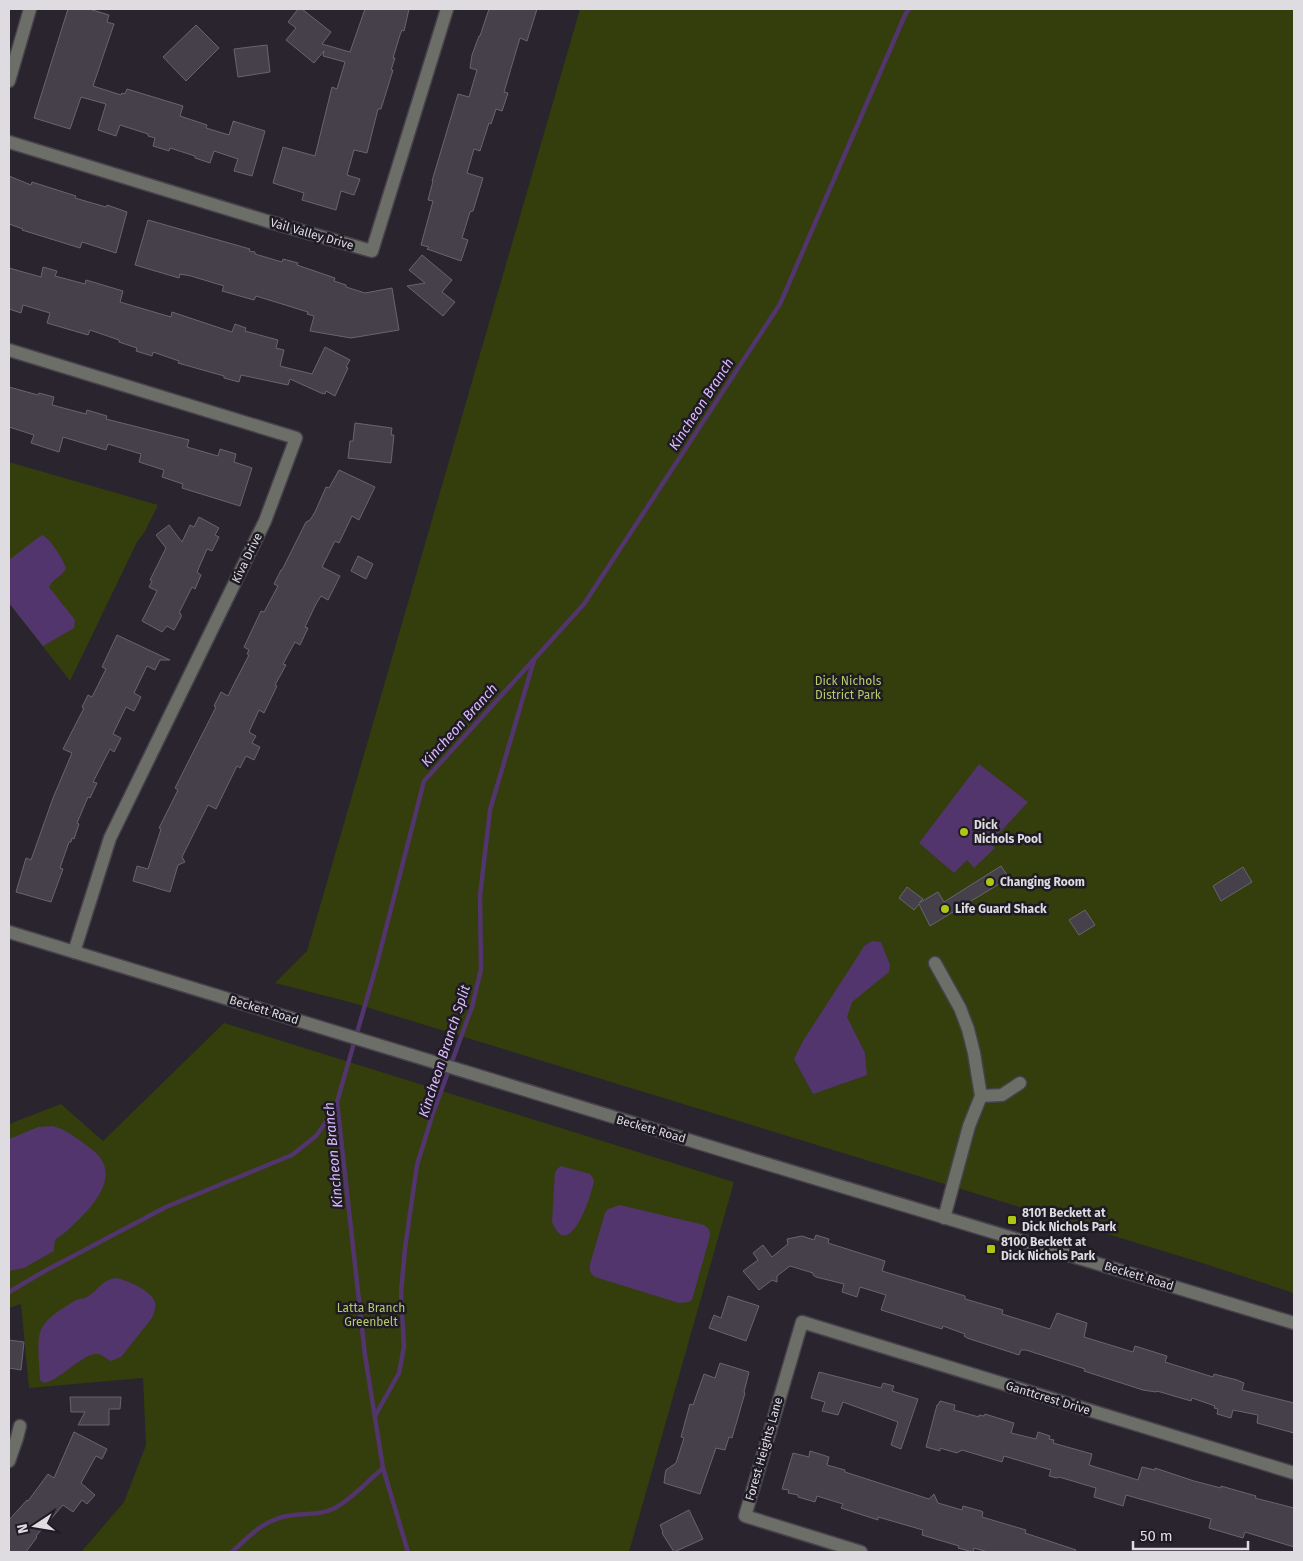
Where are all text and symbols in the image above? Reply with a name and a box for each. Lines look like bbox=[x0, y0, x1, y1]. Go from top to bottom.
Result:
street label: Vail Valley Drive bbox=[269, 215, 355, 253]
water label: Kincheon Branch bbox=[665, 355, 737, 453]
street label: Kiva Drive bbox=[229, 531, 265, 585]
park label: Dick Nichols District Park bbox=[815, 674, 882, 702]
water label: Kincheon Branch bbox=[418, 680, 501, 770]
place label: Dick Nichols Pool bbox=[974, 818, 1042, 846]
marker: Dick Nichols Pool bbox=[958, 826, 970, 838]
place label: Changing Room bbox=[1000, 875, 1085, 889]
marker: Changing Room bbox=[984, 876, 996, 888]
place label: Life Guard Shack bbox=[955, 902, 1047, 916]
marker: Life Guard Shack bbox=[939, 903, 951, 915]
water label: Kincheon Branch Split bbox=[415, 983, 474, 1120]
street label: Beckett Road bbox=[228, 993, 300, 1027]
water label: Kincheon Branch bbox=[320, 1101, 347, 1209]
street label: Beckett Road bbox=[615, 1112, 687, 1146]
place label: 8101 Beckett at Dick Nichols Park bbox=[1022, 1206, 1117, 1234]
marker: 8101 Beckett at Dick Nichols Park bbox=[1006, 1214, 1018, 1226]
place label: 8100 Beckett at Dick Nichols Park bbox=[1001, 1235, 1096, 1263]
marker: 8100 Beckett at Dick Nichols Park bbox=[985, 1243, 997, 1255]
street label: Beckett Road bbox=[1103, 1259, 1175, 1293]
park label: Latta Branch Greenbelt bbox=[337, 1301, 405, 1329]
street label: Ganttcrest Drive bbox=[1004, 1379, 1092, 1417]
street label: Forest Heights Lane bbox=[743, 1396, 785, 1502]
north arrow bbox=[10, 1501, 60, 1551]
scale bar bbox=[1133, 1518, 1248, 1550]
text: N bbox=[13, 1522, 32, 1535]
text: 50 m bbox=[1140, 1527, 1173, 1545]

